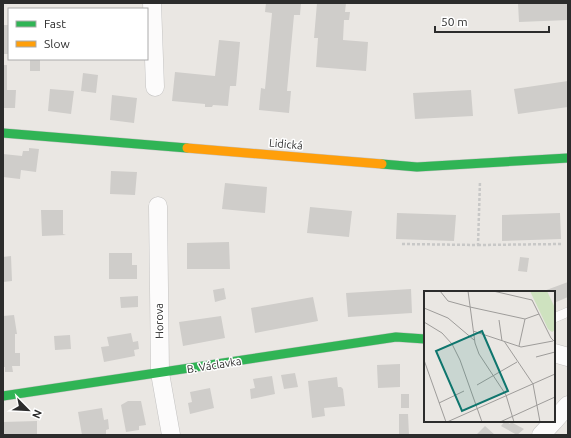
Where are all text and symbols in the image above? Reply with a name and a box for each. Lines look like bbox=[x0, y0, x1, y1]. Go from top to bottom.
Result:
legend bbox=[8, 8, 148, 60]
scale bar bbox=[435, 8, 549, 34]
text: 50 m bbox=[441, 15, 468, 28]
text: Fast bbox=[44, 17, 66, 30]
text: Slow bbox=[44, 37, 70, 50]
street label: Lidická bbox=[269, 137, 303, 151]
inset map bbox=[424, 291, 555, 422]
street label: Horova bbox=[153, 303, 165, 339]
street label: B. Václavka bbox=[186, 355, 242, 375]
north arrow bbox=[8, 390, 48, 430]
text: N bbox=[30, 408, 44, 420]

